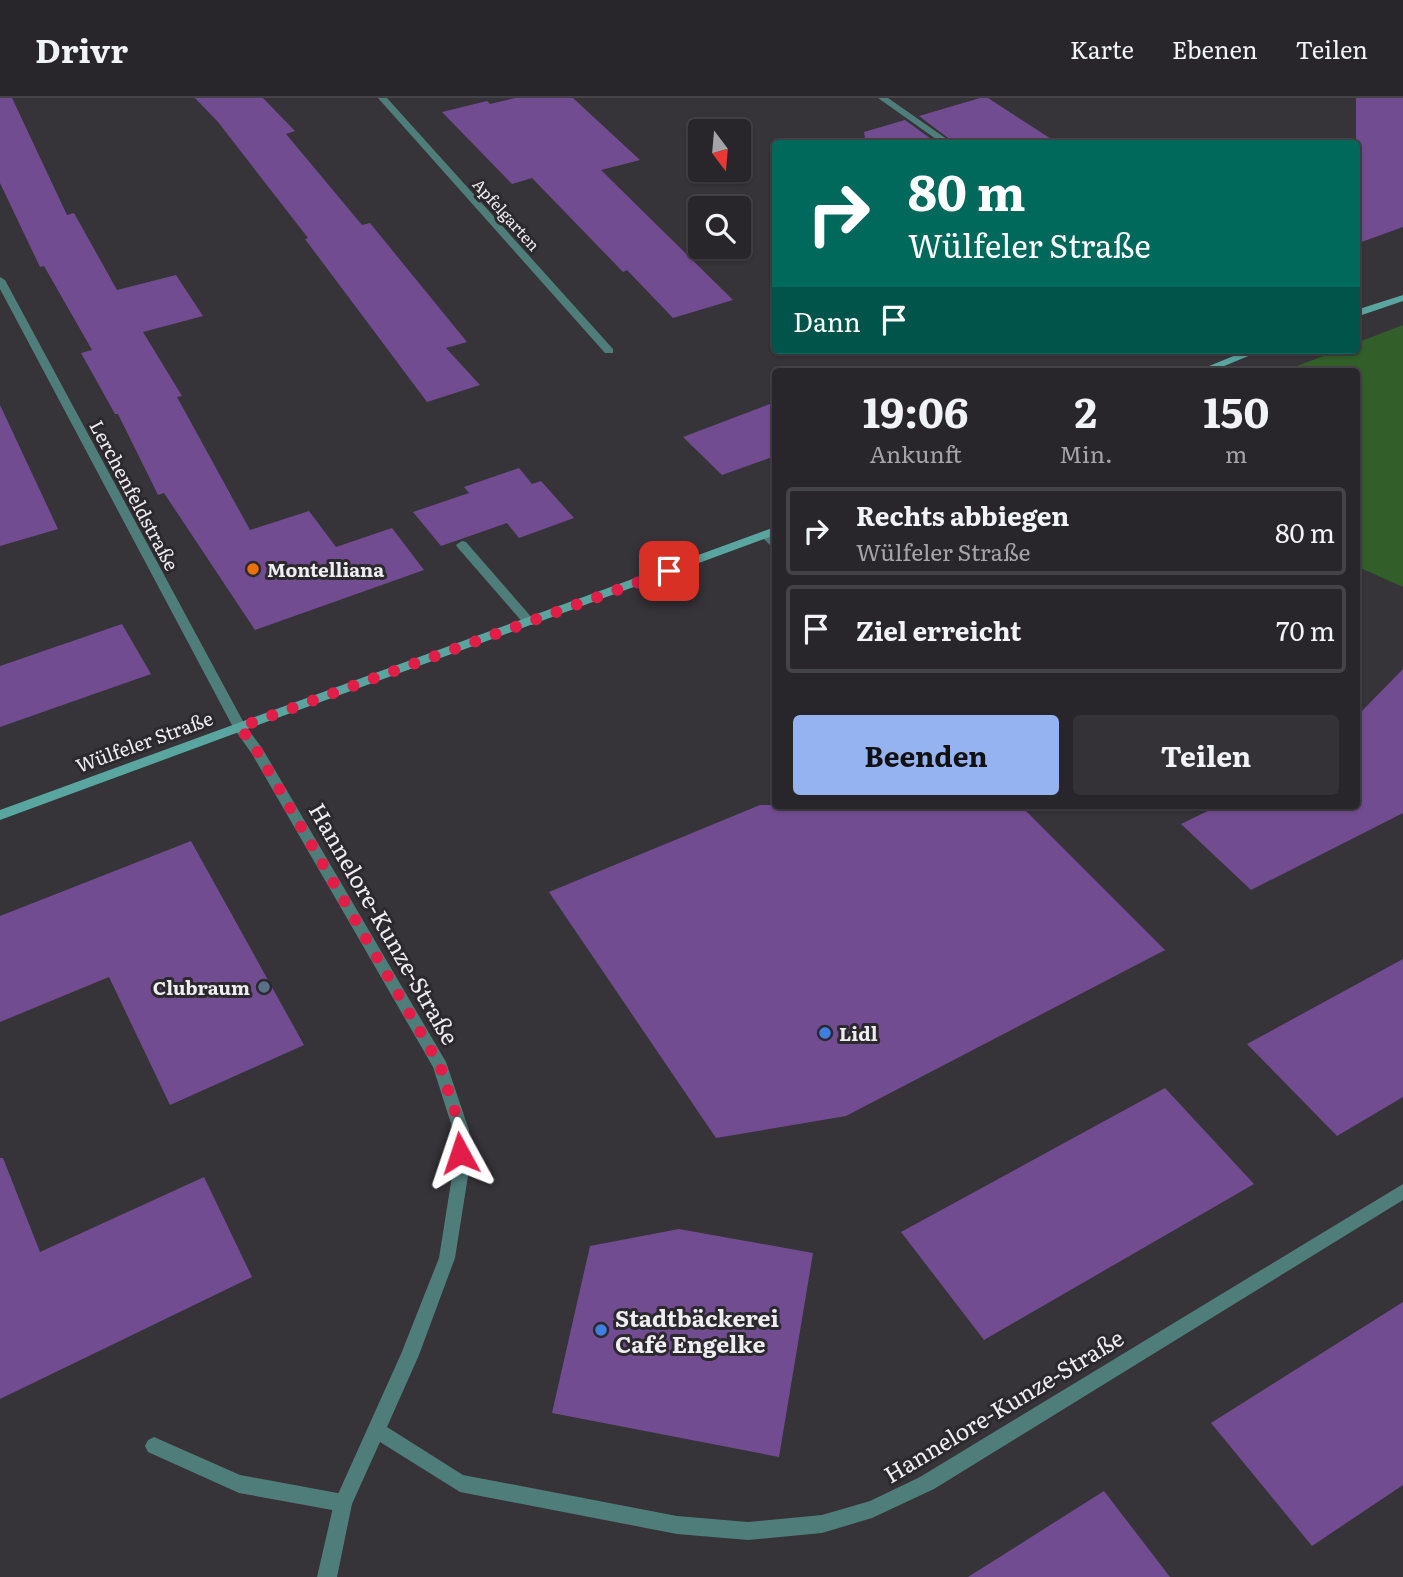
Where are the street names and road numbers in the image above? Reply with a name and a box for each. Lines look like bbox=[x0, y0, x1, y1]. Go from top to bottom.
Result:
street label: Apfelgarten bbox=[468, 172, 547, 256]
street label: Lerchenfeldstraße bbox=[83, 415, 187, 575]
street label: Wülfeler Straße bbox=[71, 703, 217, 779]
street label: Hannelore-Kunze-Straße bbox=[302, 796, 468, 1050]
street label: Hannelore-Kunze-Straße bbox=[877, 1320, 1129, 1490]

